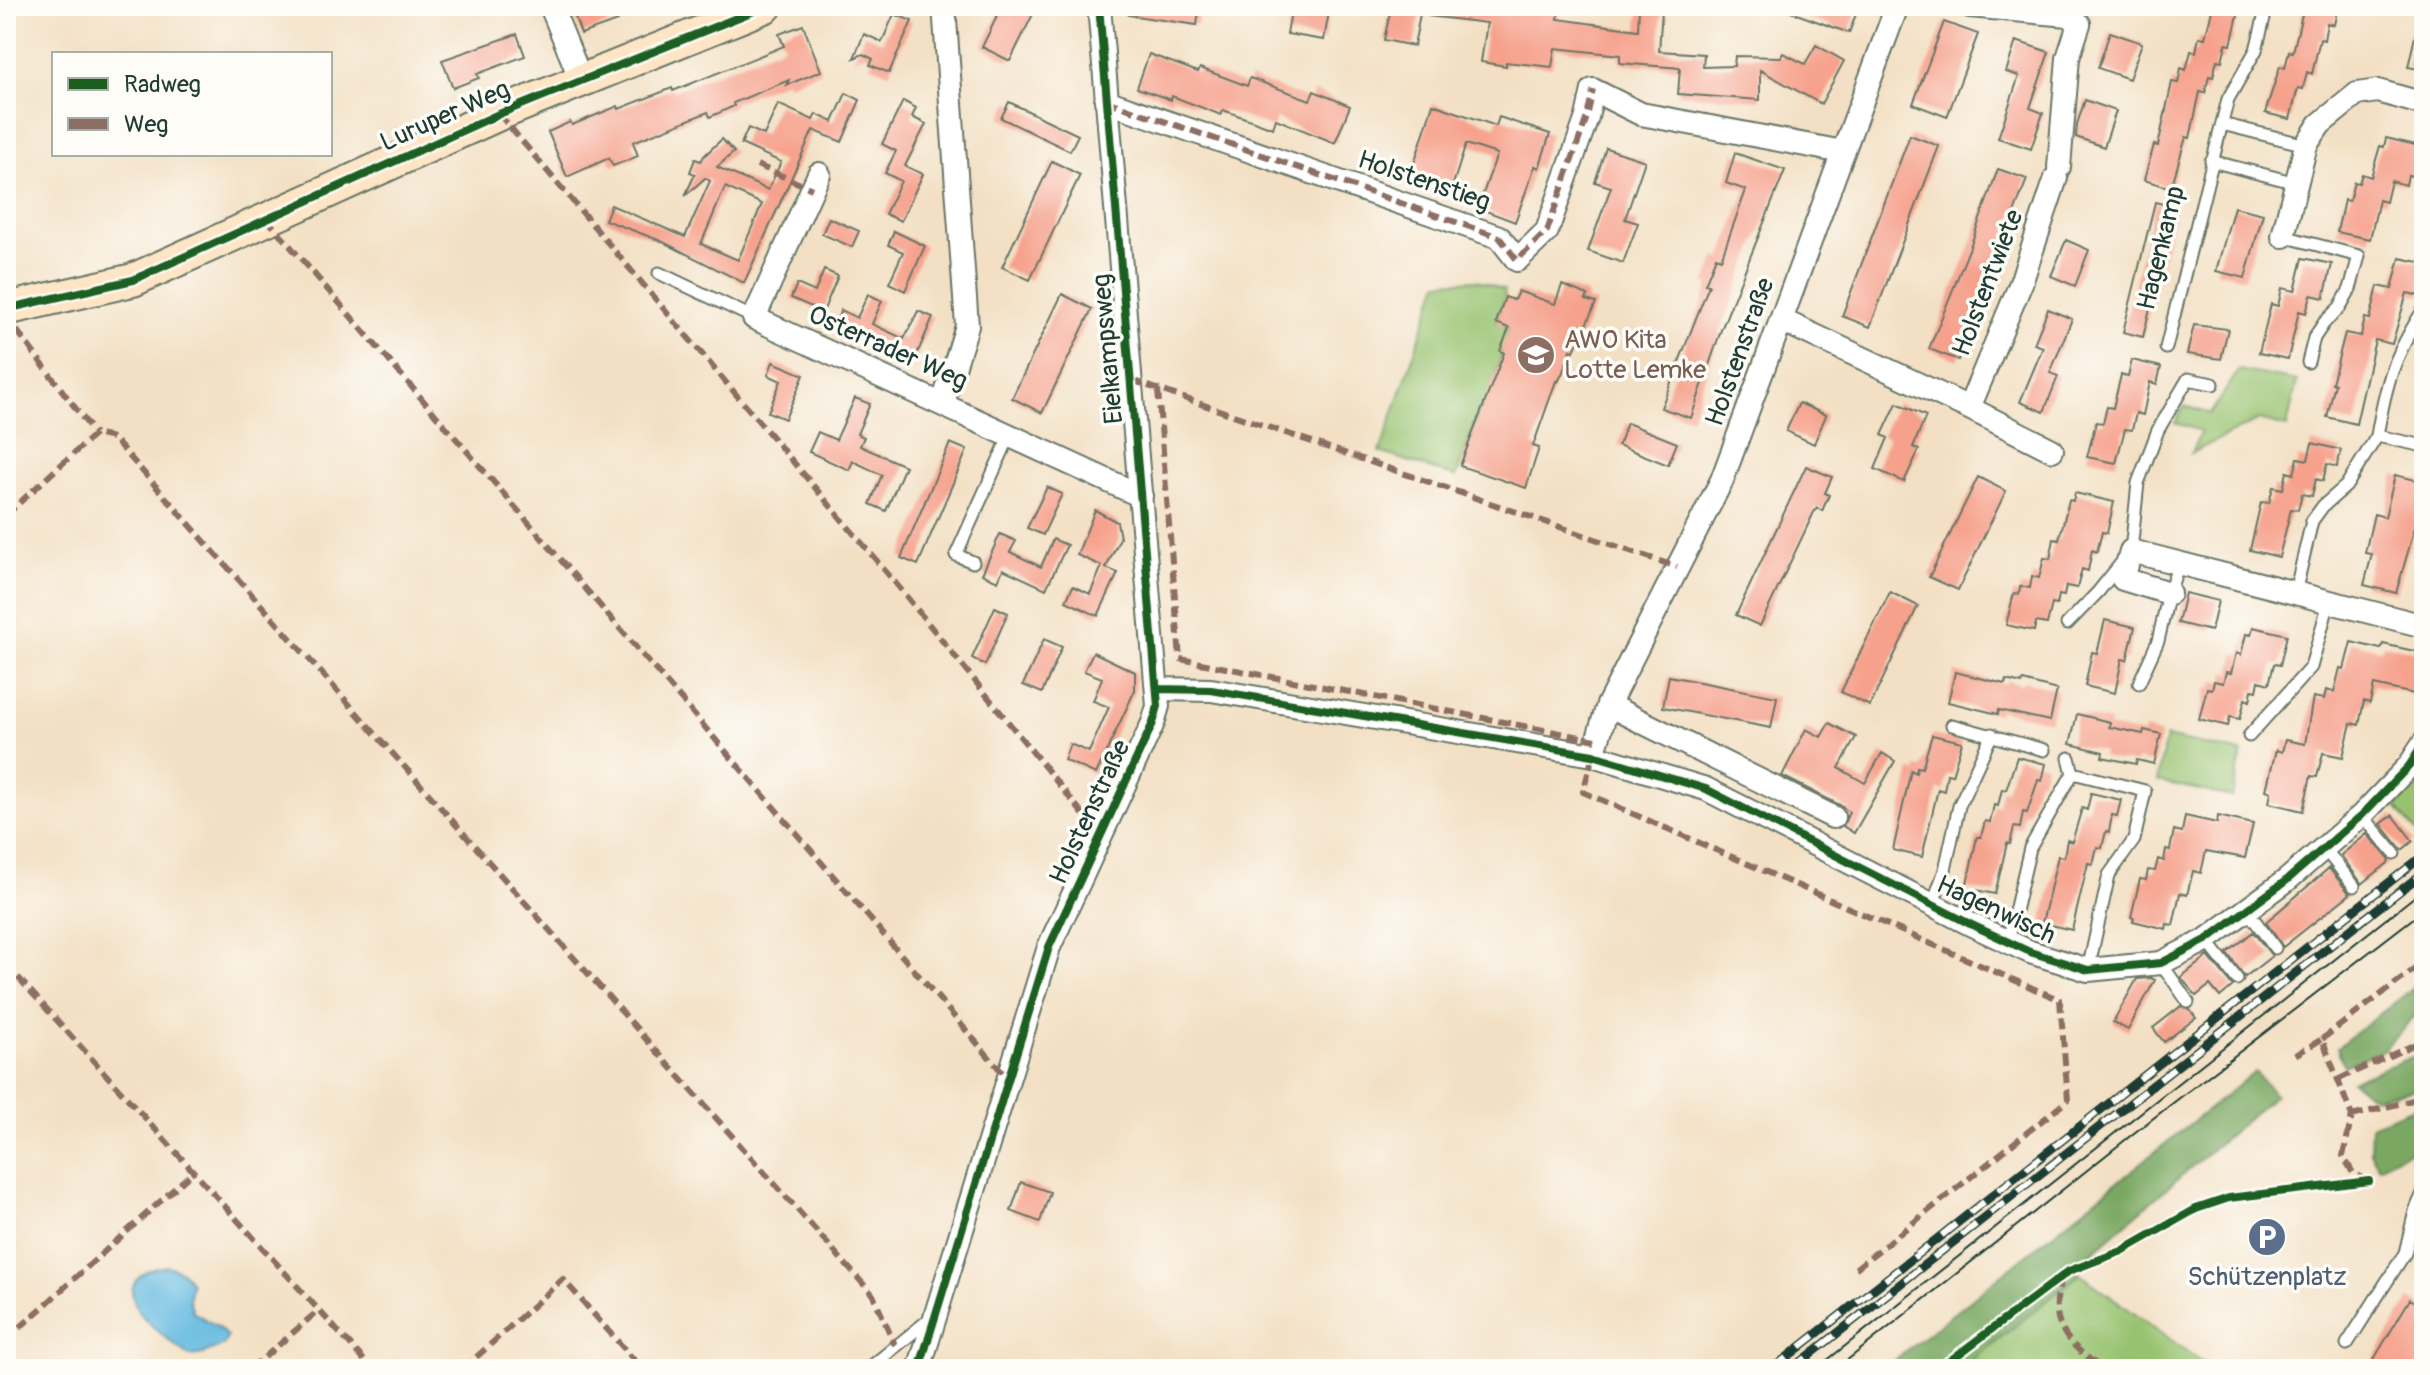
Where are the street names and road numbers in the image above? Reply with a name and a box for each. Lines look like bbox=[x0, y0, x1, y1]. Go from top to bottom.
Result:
street label: Luruper Weg bbox=[375, 73, 515, 159]
street label: Holstenstieg bbox=[1354, 143, 1494, 219]
street label: Hagenkamp bbox=[2130, 183, 2192, 313]
street label: Holstentwiete bbox=[1945, 205, 2031, 361]
street label: Eielkampsweg bbox=[1086, 273, 1130, 425]
street label: Holstenstraße bbox=[1698, 273, 1782, 431]
street label: Osterrader Weg bbox=[803, 299, 973, 397]
street label: Holstenstraße bbox=[1043, 735, 1137, 889]
street label: Hagenwisch bbox=[1931, 868, 2061, 952]

